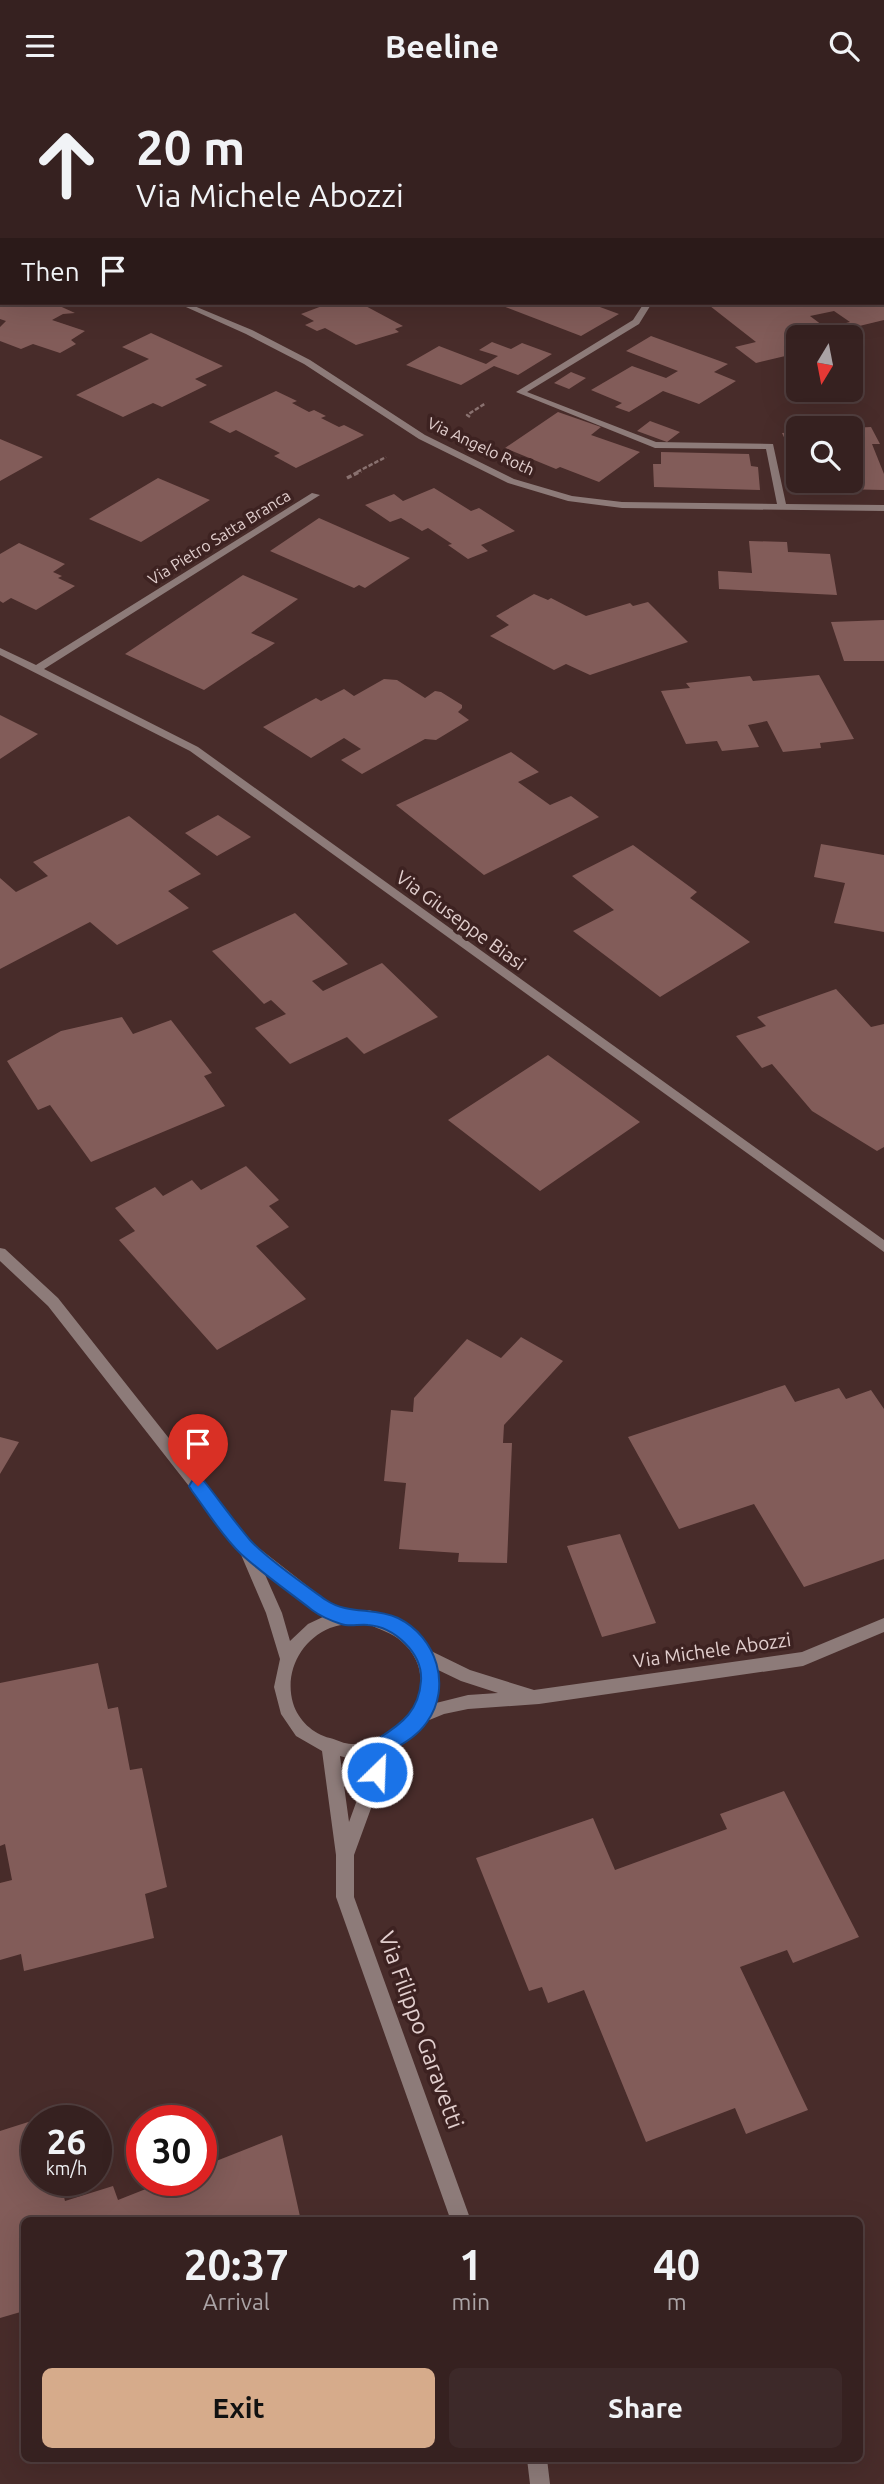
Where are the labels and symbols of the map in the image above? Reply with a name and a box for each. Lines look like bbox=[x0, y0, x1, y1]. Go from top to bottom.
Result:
north arrow bbox=[786, 325, 863, 403]
street label: Via Angelo Roth bbox=[425, 413, 537, 479]
street label: Via Pietro Satta Branca bbox=[145, 486, 293, 588]
street label: Via Giuseppe Biasi bbox=[392, 866, 530, 974]
pin bbox=[168, 1414, 228, 1486]
street label: Via Michele Abozzi bbox=[632, 1628, 792, 1672]
position arrow bbox=[340, 1735, 414, 1809]
street label: Via Filippo Garavetti bbox=[374, 1928, 469, 2132]
speed limit sign: 30 bbox=[126, 2105, 217, 2196]

